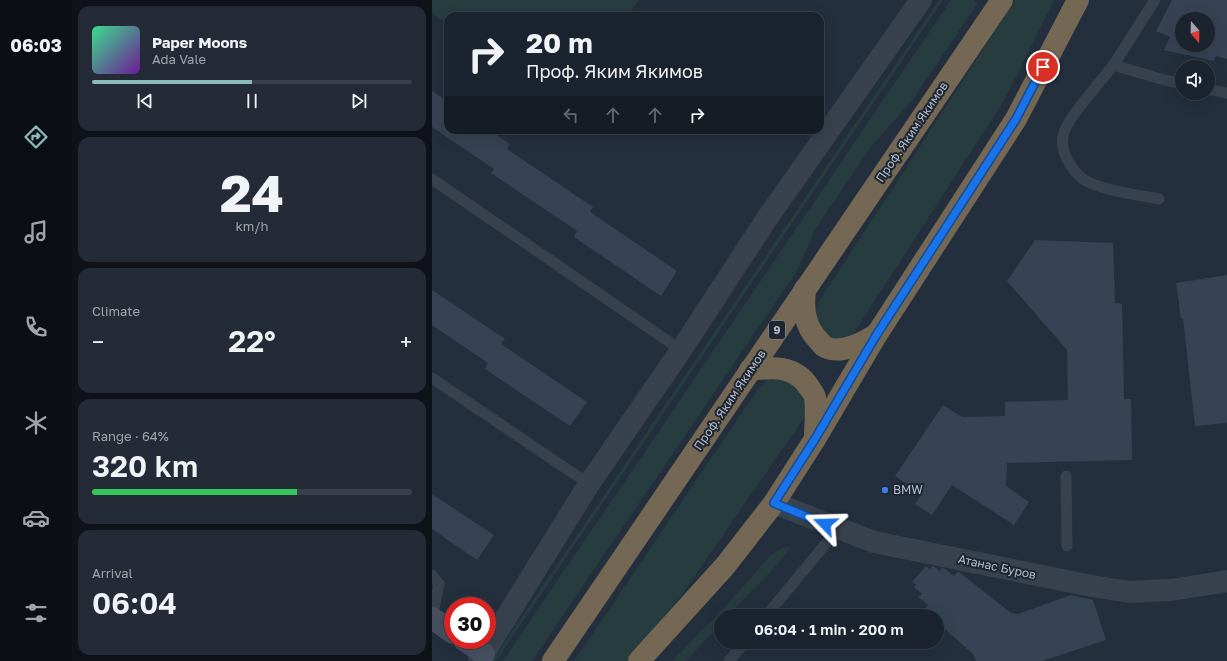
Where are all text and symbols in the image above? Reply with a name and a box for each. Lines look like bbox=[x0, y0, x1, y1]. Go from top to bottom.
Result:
north arrow bbox=[1175, 12, 1215, 52]
map controls bbox=[1175, 12, 1215, 100]
text: 20 m bbox=[526, 26, 593, 59]
icon: right bbox=[460, 28, 512, 80]
text: Paper Moons bbox=[152, 33, 247, 51]
text: 06:03 bbox=[10, 34, 62, 56]
pin bbox=[1026, 50, 1060, 84]
text: Ada Vale bbox=[152, 51, 206, 67]
icon: arrive bbox=[1032, 56, 1054, 78]
text: Проф. Яким Якимов bbox=[526, 60, 703, 82]
button: sound bbox=[1175, 60, 1215, 100]
street label: Проф. Яким Якимов bbox=[872, 78, 951, 185]
icon: previous bbox=[134, 90, 156, 112]
icon: pause bbox=[241, 90, 263, 112]
icon: next bbox=[348, 90, 370, 112]
icon: left bbox=[560, 104, 582, 126]
icon: ahead bbox=[602, 104, 624, 126]
icon: ahead bbox=[644, 104, 666, 126]
icon: right bbox=[686, 104, 708, 126]
icon: directions bbox=[22, 123, 50, 151]
text: 24 bbox=[220, 161, 284, 223]
icon: music bbox=[22, 218, 50, 246]
text: km/h bbox=[235, 218, 269, 234]
text: Climate bbox=[92, 303, 140, 319]
icon: phone bbox=[22, 313, 50, 341]
road number: 9 bbox=[769, 321, 785, 339]
text: 22° bbox=[228, 323, 276, 359]
text: − bbox=[92, 328, 104, 355]
text: + bbox=[400, 328, 412, 355]
street label: Проф. Яким Якимов bbox=[690, 346, 769, 453]
icon: climate bbox=[22, 409, 50, 437]
text: Range · 64% bbox=[92, 428, 169, 444]
text: 320 km bbox=[92, 448, 198, 484]
place label: BMW bbox=[893, 482, 923, 497]
marker: BMW bbox=[880, 485, 890, 495]
position arrow bbox=[804, 503, 846, 545]
icon: car bbox=[22, 504, 50, 532]
street label: Атанас Буров bbox=[957, 551, 1038, 582]
text: Arrival bbox=[92, 565, 133, 581]
text: 06:04 bbox=[92, 585, 177, 621]
speed limit sign: 30 bbox=[444, 597, 496, 649]
icon: filters bbox=[22, 599, 50, 627]
text: 06:04 · 1 min · 200 m bbox=[754, 620, 904, 638]

